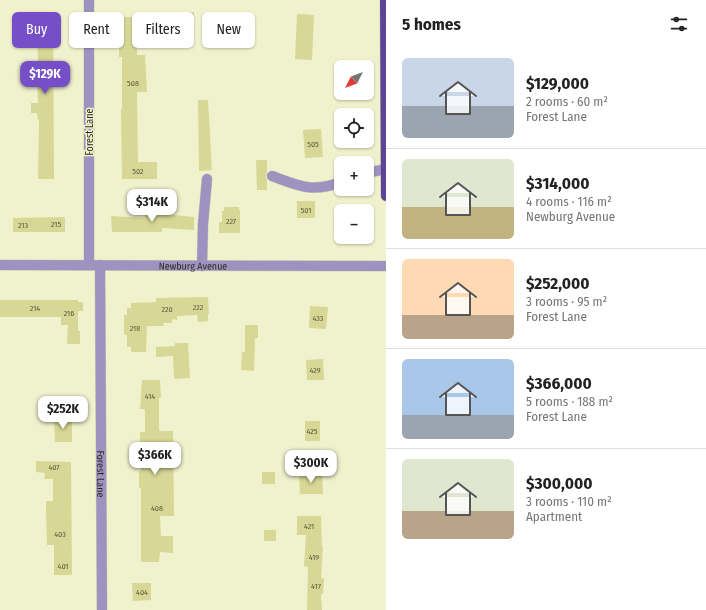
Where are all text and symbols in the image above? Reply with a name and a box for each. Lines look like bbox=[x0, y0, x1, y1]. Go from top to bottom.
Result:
chip: Buy bbox=[12, 12, 61, 48]
chip: Rent bbox=[69, 12, 124, 48]
chip: Filters bbox=[132, 12, 194, 48]
chip: New bbox=[202, 12, 255, 48]
icon: filters bbox=[668, 13, 690, 35]
text: 5 homes bbox=[402, 14, 461, 35]
north arrow bbox=[334, 60, 374, 100]
map controls bbox=[334, 60, 374, 244]
pin: $129K bbox=[17, 61, 73, 95]
text: $129K bbox=[29, 66, 61, 81]
text: $129,000 bbox=[526, 73, 589, 94]
icon: home bbox=[434, 74, 482, 122]
house number: 508 bbox=[127, 79, 139, 88]
text: 2 rooms · 60 m² bbox=[526, 94, 608, 109]
button: locate bbox=[334, 108, 374, 148]
street label: Forest Lane bbox=[84, 109, 96, 155]
text: Forest Lane bbox=[526, 109, 587, 124]
house number: 505 bbox=[307, 140, 319, 149]
button: + bbox=[334, 156, 374, 196]
house number: 502 bbox=[132, 167, 144, 176]
text: $314,000 bbox=[526, 173, 590, 194]
icon: home bbox=[434, 175, 482, 223]
pin: $314K bbox=[124, 189, 180, 223]
text: $314K bbox=[136, 194, 168, 209]
text: 4 rooms · 116 m² bbox=[526, 194, 612, 209]
button: − bbox=[334, 204, 374, 244]
house number: 501 bbox=[301, 206, 311, 215]
text: Newburg Avenue bbox=[526, 209, 615, 224]
house number: 227 bbox=[226, 217, 237, 226]
house number: 215 bbox=[51, 220, 61, 229]
house number: 213 bbox=[18, 221, 28, 230]
street label: Newburg Avenue bbox=[159, 260, 227, 273]
text: $252,000 bbox=[526, 273, 590, 294]
icon: home bbox=[434, 275, 482, 323]
text: 3 rooms · 95 m² bbox=[526, 294, 607, 309]
house number: 222 bbox=[193, 303, 204, 312]
house number: 214 bbox=[30, 304, 40, 313]
house number: 220 bbox=[161, 305, 173, 314]
house number: 216 bbox=[64, 309, 74, 318]
text: Forest Lane bbox=[526, 309, 587, 324]
house number: 433 bbox=[313, 314, 324, 323]
house number: 218 bbox=[130, 324, 140, 333]
house number: 429 bbox=[309, 366, 321, 375]
text: $366,000 bbox=[526, 373, 592, 394]
icon: home bbox=[434, 375, 482, 423]
house number: 414 bbox=[145, 392, 155, 401]
text: 5 rooms · 188 m² bbox=[526, 394, 613, 409]
pin: $252K bbox=[35, 396, 91, 430]
text: $252K bbox=[47, 401, 79, 416]
text: Forest Lane bbox=[526, 409, 587, 424]
house number: 425 bbox=[307, 427, 318, 436]
pin: $366K bbox=[127, 442, 183, 476]
text: $366K bbox=[138, 447, 172, 462]
pin: $300K bbox=[283, 450, 339, 484]
street label: Forest Lane bbox=[94, 451, 106, 498]
text: $300K bbox=[294, 455, 328, 470]
house number: 407 bbox=[48, 463, 60, 472]
text: $300,000 bbox=[526, 473, 593, 494]
icon: home bbox=[434, 475, 482, 523]
text: 3 rooms · 110 m² bbox=[526, 494, 612, 509]
house number: 408 bbox=[151, 504, 163, 513]
text: Apartment bbox=[526, 509, 582, 524]
house number: 421 bbox=[304, 522, 314, 531]
house number: 403 bbox=[54, 530, 66, 539]
house number: 419 bbox=[309, 553, 319, 562]
house number: 401 bbox=[58, 562, 68, 571]
house number: 417 bbox=[311, 582, 322, 591]
house number: 404 bbox=[136, 588, 148, 597]

